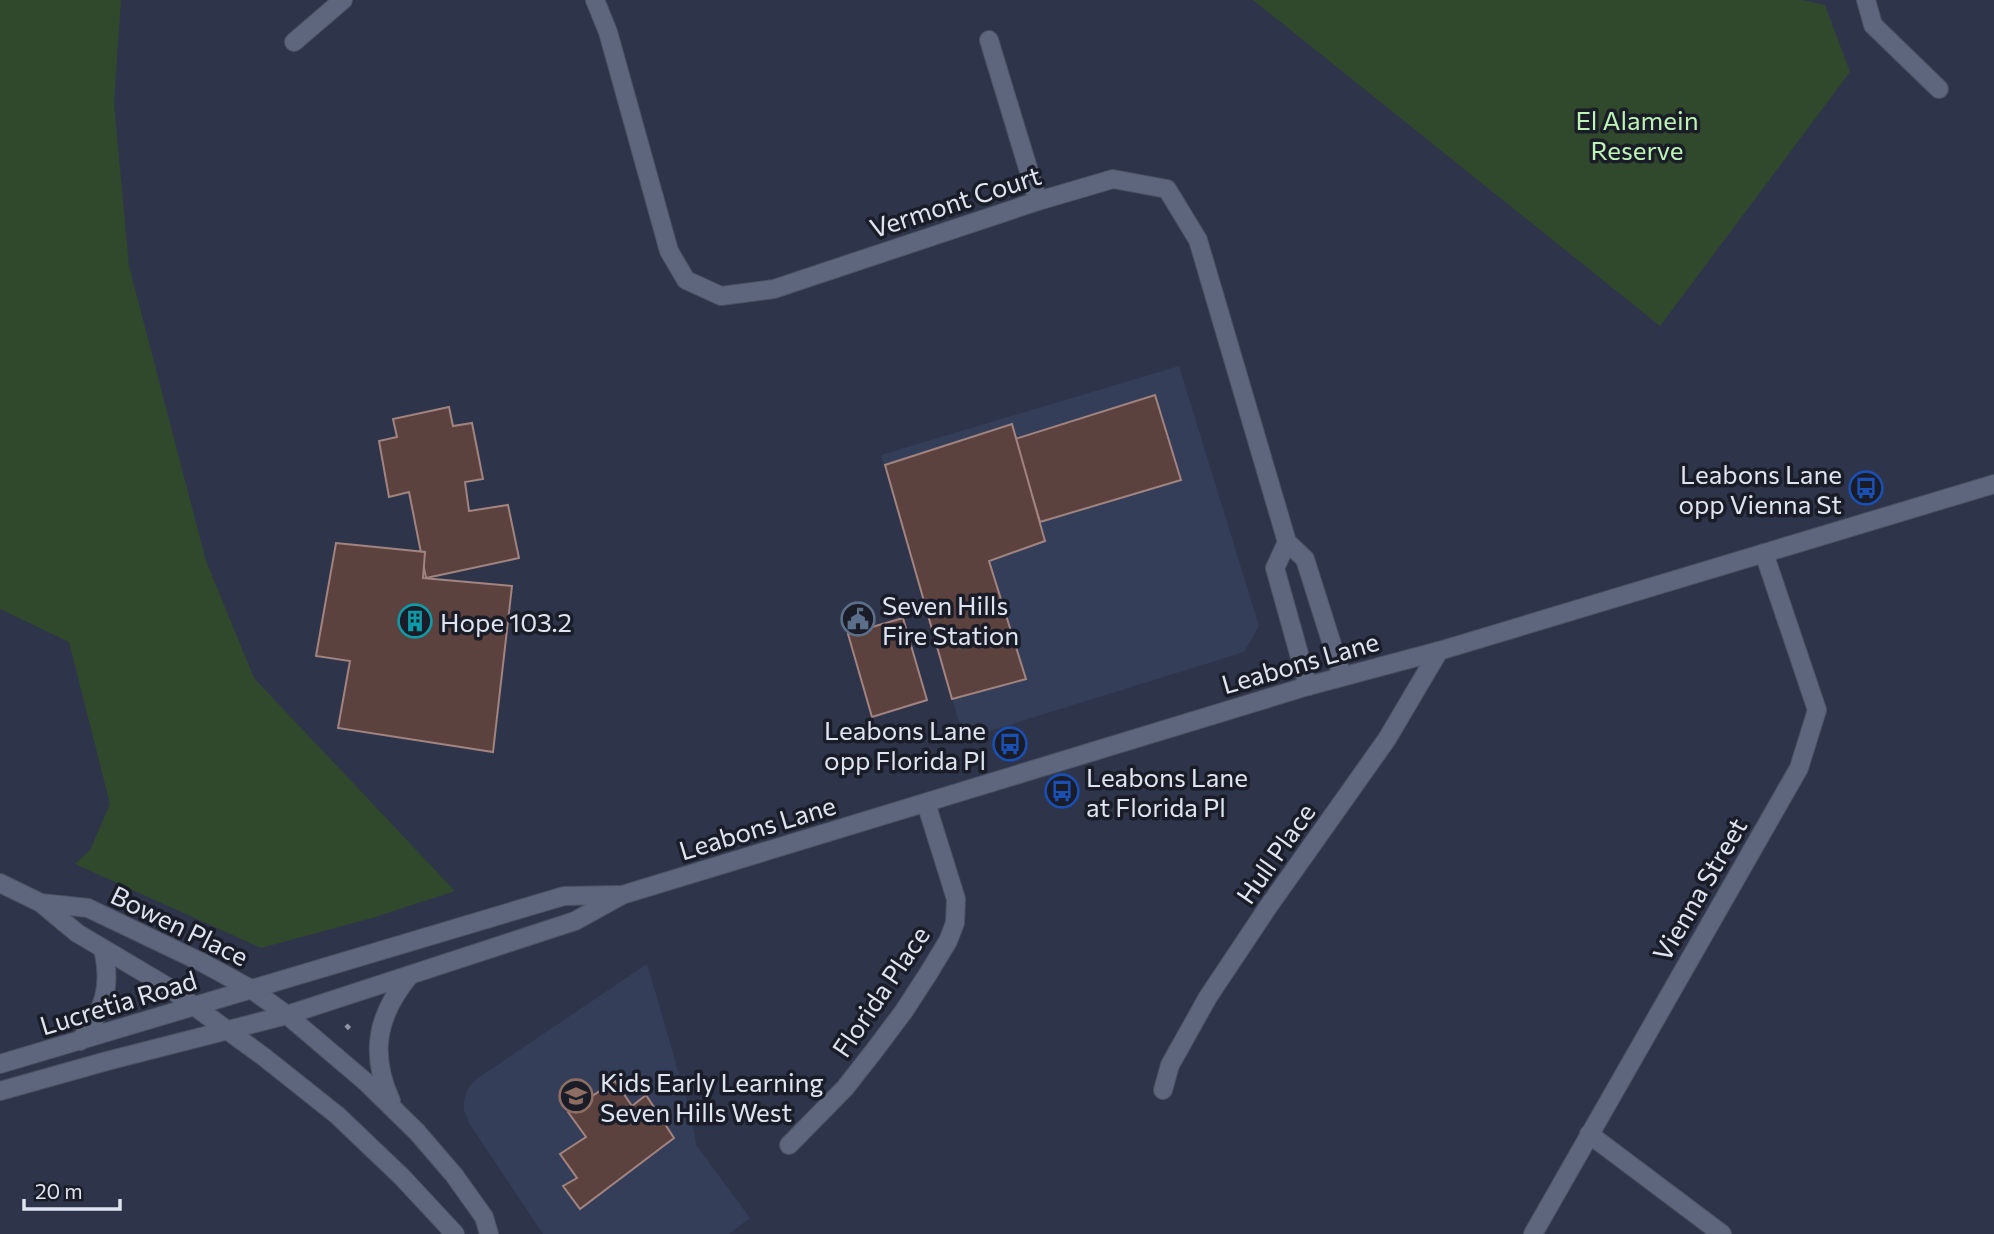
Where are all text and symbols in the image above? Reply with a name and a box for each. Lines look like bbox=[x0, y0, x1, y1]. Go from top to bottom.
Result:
park label: El Alamein Reserve bbox=[1575, 104, 1699, 165]
street label: Vermont Court bbox=[866, 159, 1044, 243]
place label: Leabons Lane opp Vienna St bbox=[1678, 458, 1842, 519]
bus stop icon: Leabons Lane opp Vienna St bbox=[1847, 469, 1885, 507]
place label: Seven Hills Fire Station bbox=[882, 589, 1019, 650]
public building icon: Seven Hills Fire Station bbox=[839, 600, 877, 638]
building icon: Hope 103.2 bbox=[396, 602, 434, 640]
place label: Hope 103.2 bbox=[440, 606, 572, 637]
street label: Leabons Lane bbox=[1218, 625, 1382, 699]
place label: Leabons Lane opp Florida Pl bbox=[824, 714, 986, 775]
bus stop icon: Leabons Lane opp Florida Pl bbox=[991, 725, 1029, 763]
place label: Leabons Lane at Florida Pl bbox=[1086, 761, 1248, 822]
bus stop icon: Leabons Lane at Florida Pl bbox=[1043, 772, 1081, 810]
street label: Leabons Lane bbox=[675, 789, 839, 865]
street label: Hull Place bbox=[1229, 797, 1321, 909]
street label: Vienna Street bbox=[1646, 812, 1752, 966]
street label: Bowen Place bbox=[106, 878, 254, 972]
street label: Florida Place bbox=[825, 920, 935, 1062]
street label: Lucretia Road bbox=[36, 963, 200, 1041]
place label: Kids Early Learning Seven Hills West bbox=[600, 1066, 824, 1127]
school or university icon: Kids Early Learning Seven Hills West bbox=[557, 1077, 595, 1115]
scale bar bbox=[24, 1168, 121, 1212]
text: 20 m bbox=[35, 1178, 83, 1203]

